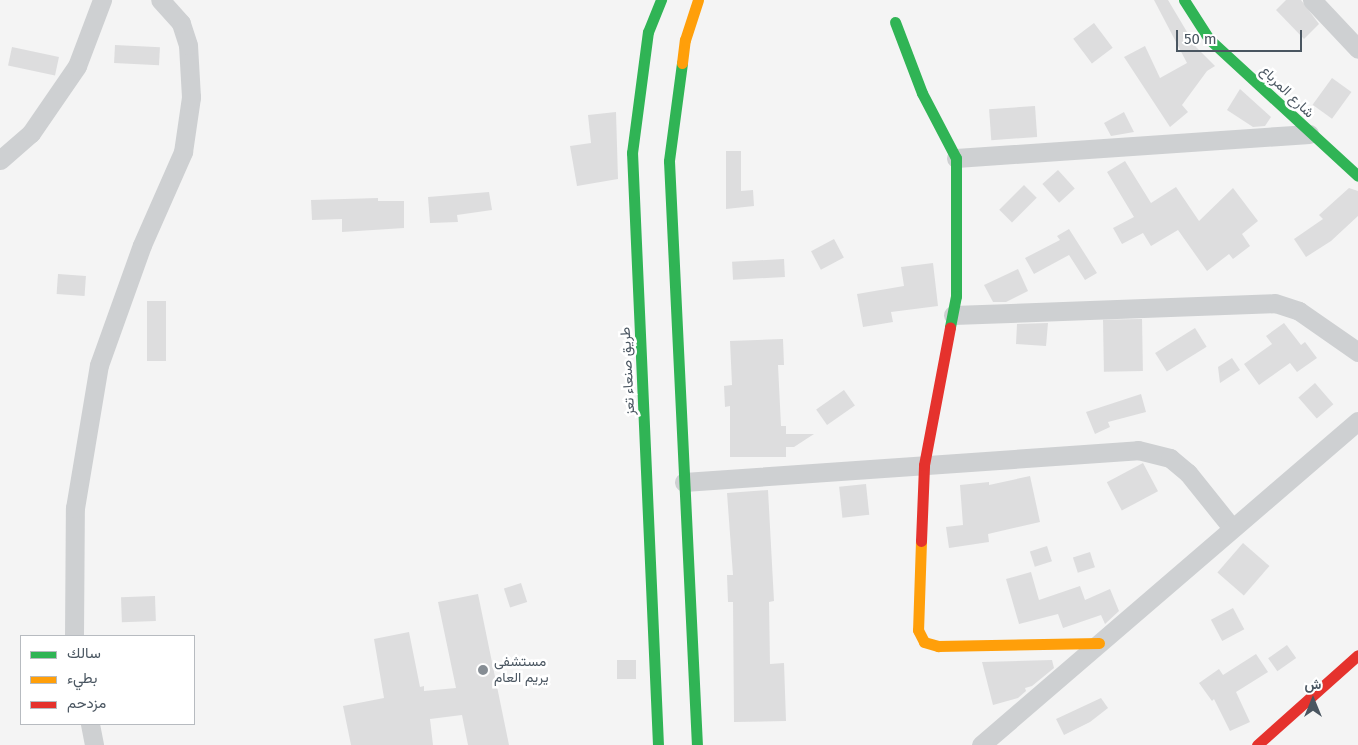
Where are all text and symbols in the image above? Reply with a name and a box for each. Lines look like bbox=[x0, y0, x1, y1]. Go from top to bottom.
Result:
scale bar bbox=[1178, 20, 1304, 52]
text: 50 m bbox=[1184, 30, 1217, 48]
street label: شارع المرباع bbox=[1257, 62, 1317, 122]
street label: طريق صنعاء تعز bbox=[617, 326, 639, 416]
legend bbox=[20, 635, 195, 725]
text: سالك bbox=[67, 644, 101, 662]
place label: مستشفى يريم العام bbox=[494, 654, 548, 686]
marker: مستشفى يريم العام bbox=[476, 663, 490, 677]
text: بطيء bbox=[67, 669, 97, 687]
north arrow bbox=[1288, 675, 1338, 725]
text: ش bbox=[1305, 676, 1321, 693]
text: مزدحم bbox=[67, 694, 106, 712]

